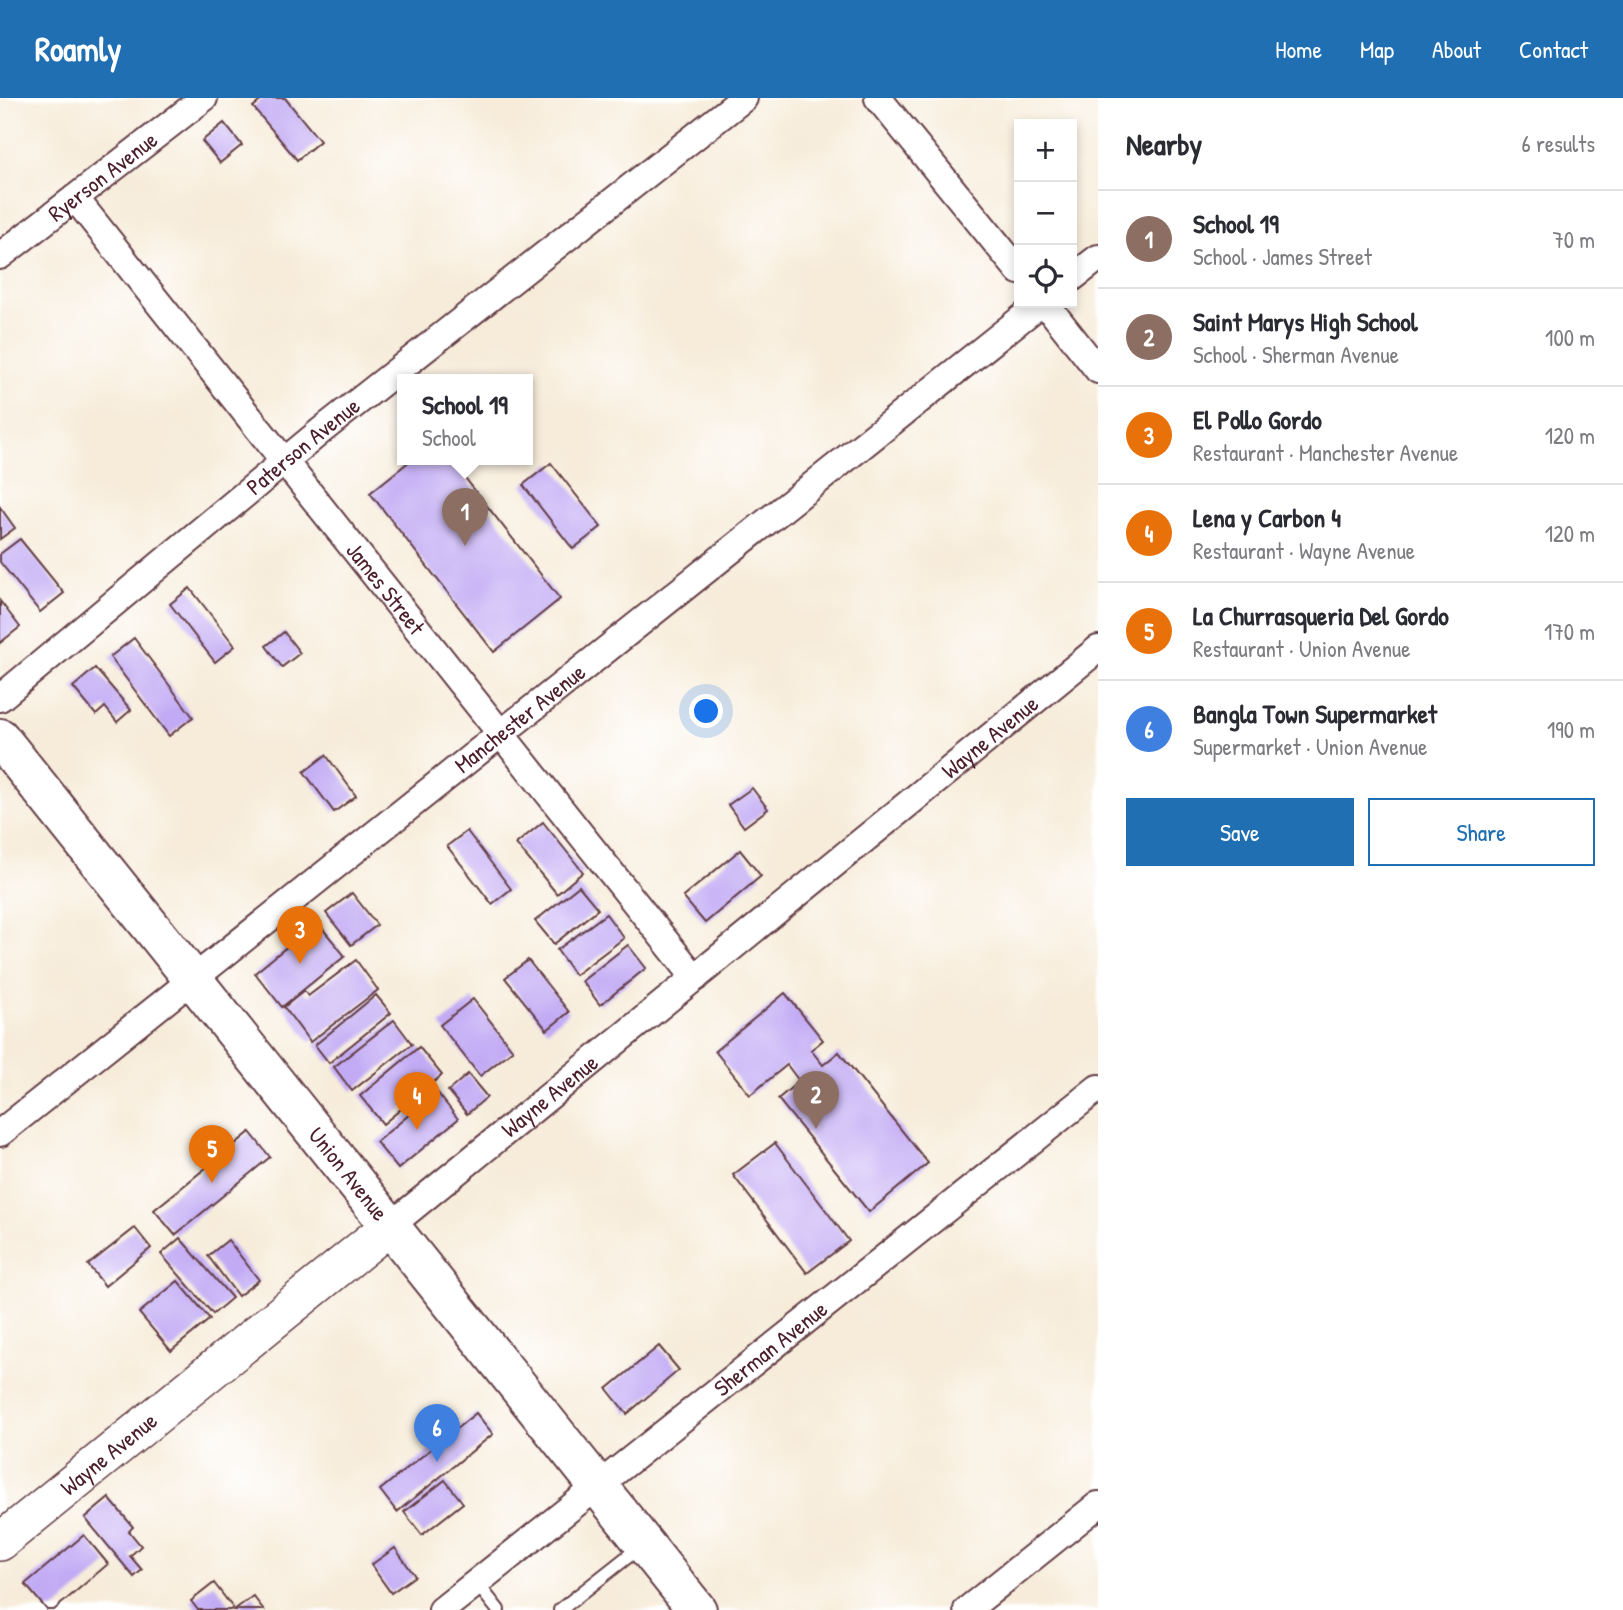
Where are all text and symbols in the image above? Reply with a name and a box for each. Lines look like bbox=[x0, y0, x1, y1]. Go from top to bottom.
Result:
text: Roamly bbox=[35, 27, 121, 71]
text: Home bbox=[1275, 33, 1322, 65]
text: Map bbox=[1360, 33, 1394, 65]
text: About bbox=[1432, 33, 1481, 65]
text: Contact bbox=[1519, 33, 1588, 65]
map controls bbox=[1014, 119, 1077, 308]
button: + bbox=[1014, 119, 1077, 182]
street label: Ryerson Avenue bbox=[41, 124, 164, 228]
text: Nearby bbox=[1126, 124, 1202, 164]
text: 6 results bbox=[1522, 128, 1595, 159]
button: − bbox=[1014, 182, 1077, 245]
text: School 19 bbox=[1193, 206, 1279, 241]
text: 1 bbox=[1145, 224, 1153, 255]
text: 70 m bbox=[1552, 224, 1595, 255]
text: School · James Street bbox=[1193, 241, 1372, 272]
button: locate bbox=[1014, 245, 1077, 308]
text: Saint Marys High School bbox=[1193, 304, 1418, 339]
text: 2 bbox=[1144, 322, 1154, 353]
text: 100 m bbox=[1545, 322, 1595, 353]
text: School · Sherman Avenue bbox=[1193, 339, 1399, 370]
popup bbox=[397, 374, 533, 465]
text: School 19 bbox=[422, 387, 508, 422]
street label: Paterson Avenue bbox=[239, 390, 366, 502]
text: El Pollo Gordo bbox=[1193, 402, 1322, 437]
text: 3 bbox=[1144, 420, 1154, 451]
text: 120 m bbox=[1545, 420, 1595, 451]
text: School bbox=[422, 422, 476, 453]
text: Restaurant · Manchester Avenue bbox=[1193, 437, 1458, 468]
pin: 1 bbox=[442, 488, 488, 546]
text: Lena y Carbon 4 bbox=[1193, 500, 1341, 535]
text: 4 bbox=[1145, 518, 1153, 549]
text: 120 m bbox=[1545, 518, 1595, 549]
text: Restaurant · Wayne Avenue bbox=[1193, 535, 1415, 566]
street label: James Street bbox=[340, 536, 433, 642]
text: La Churrasqueria Del Gordo bbox=[1193, 598, 1449, 633]
text: 5 bbox=[1144, 616, 1154, 647]
text: 170 m bbox=[1544, 616, 1595, 647]
text: Restaurant · Union Avenue bbox=[1193, 633, 1410, 664]
street label: Manchester Avenue bbox=[448, 656, 592, 780]
street label: Wayne Avenue bbox=[935, 688, 1044, 785]
your location bbox=[689, 694, 723, 728]
text: Bangla Town Supermarket bbox=[1193, 696, 1437, 731]
text: 6 bbox=[1144, 714, 1154, 745]
text: 190 m bbox=[1547, 714, 1595, 745]
text: Supermarket · Union Avenue bbox=[1193, 731, 1427, 762]
button: Save bbox=[1126, 798, 1354, 866]
button: Share bbox=[1368, 798, 1595, 866]
pin: 3 bbox=[277, 906, 323, 964]
street label: Wayne Avenue bbox=[495, 1047, 604, 1144]
pin: 2 bbox=[793, 1071, 839, 1129]
pin: 4 bbox=[394, 1072, 440, 1130]
street label: Union Avenue bbox=[302, 1120, 396, 1227]
pin: 5 bbox=[189, 1125, 235, 1183]
street label: Sherman Avenue bbox=[707, 1293, 834, 1403]
pin: 6 bbox=[414, 1404, 460, 1462]
street label: Wayne Avenue bbox=[54, 1405, 163, 1502]

